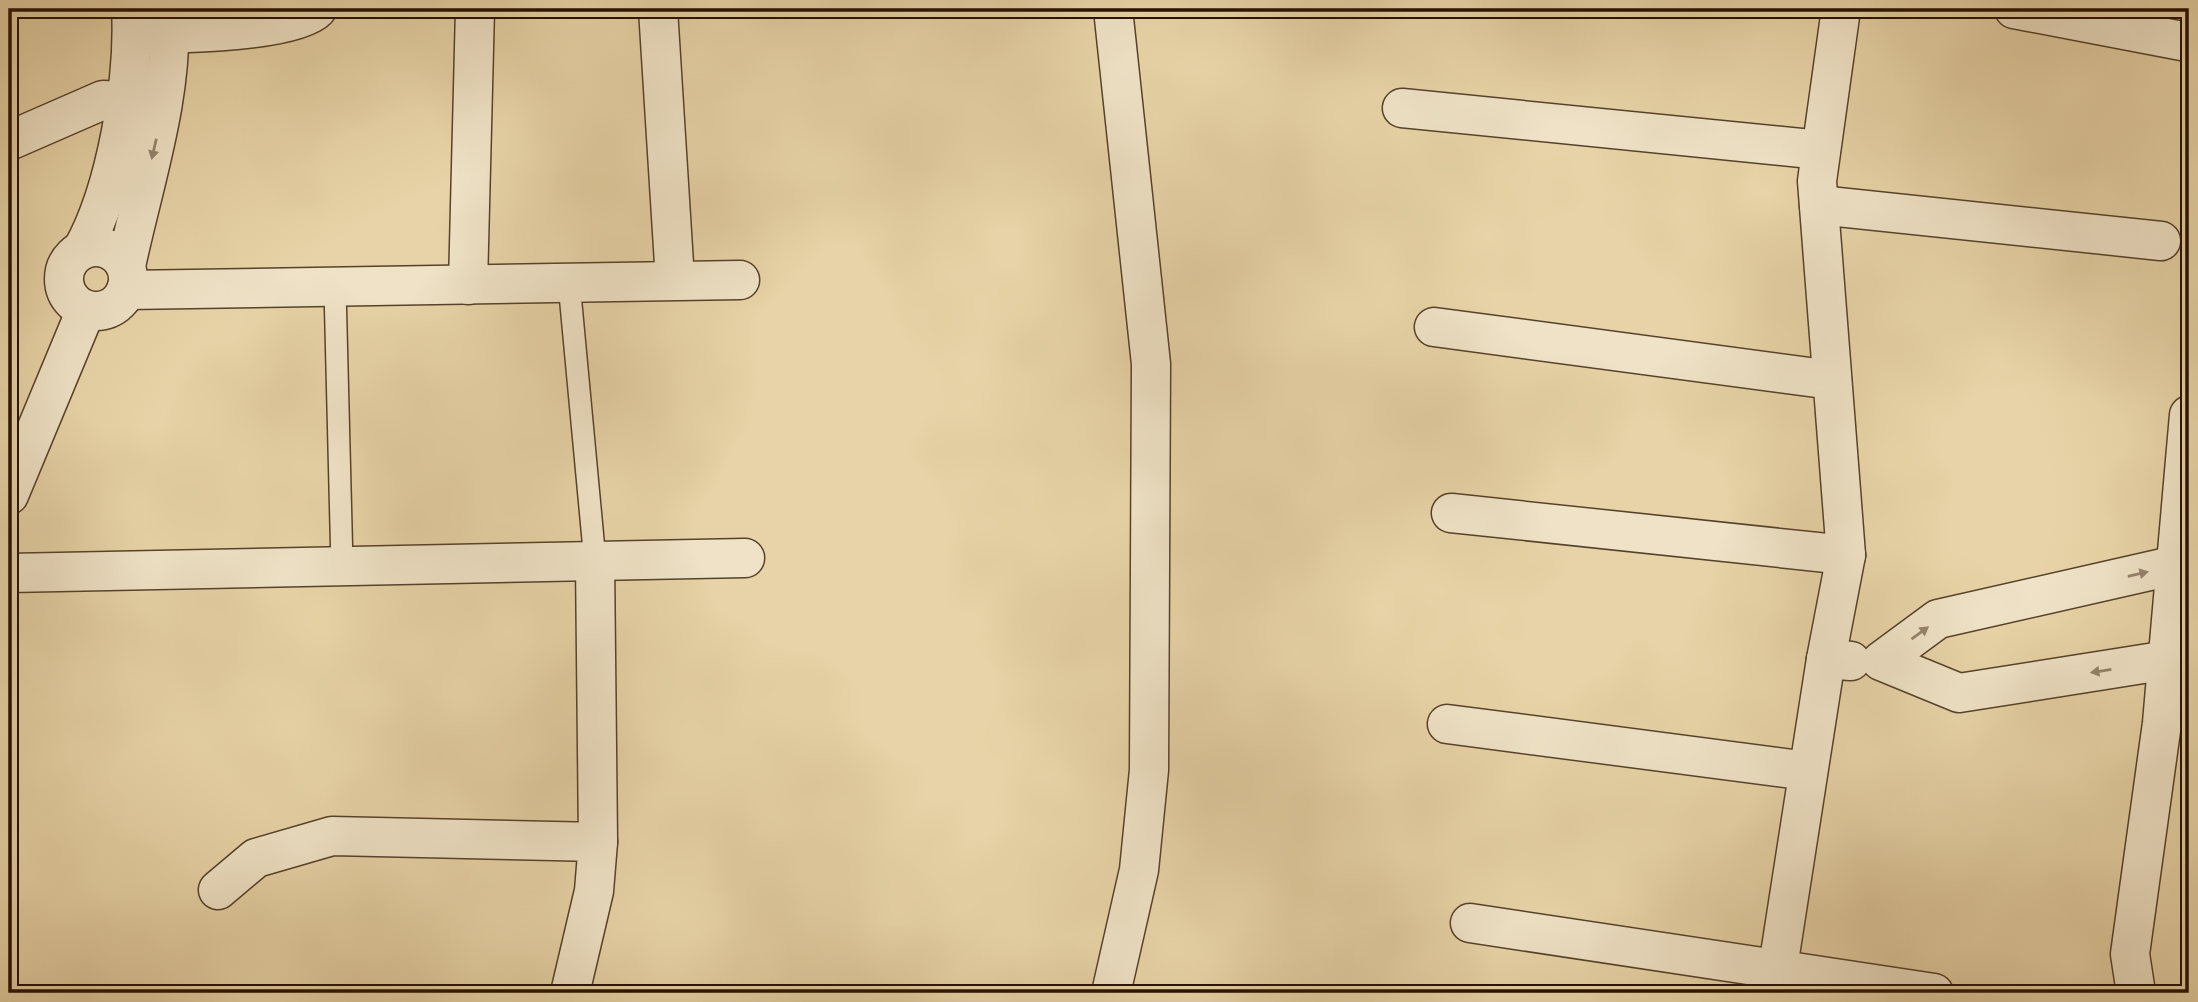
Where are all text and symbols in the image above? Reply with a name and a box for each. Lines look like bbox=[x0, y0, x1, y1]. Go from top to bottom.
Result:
one-way arrow bbox=[149, 138, 160, 160]
one-way arrow bbox=[2127, 568, 2149, 579]
one-way arrow bbox=[1911, 626, 1929, 640]
one-way arrow bbox=[2089, 665, 2111, 676]

